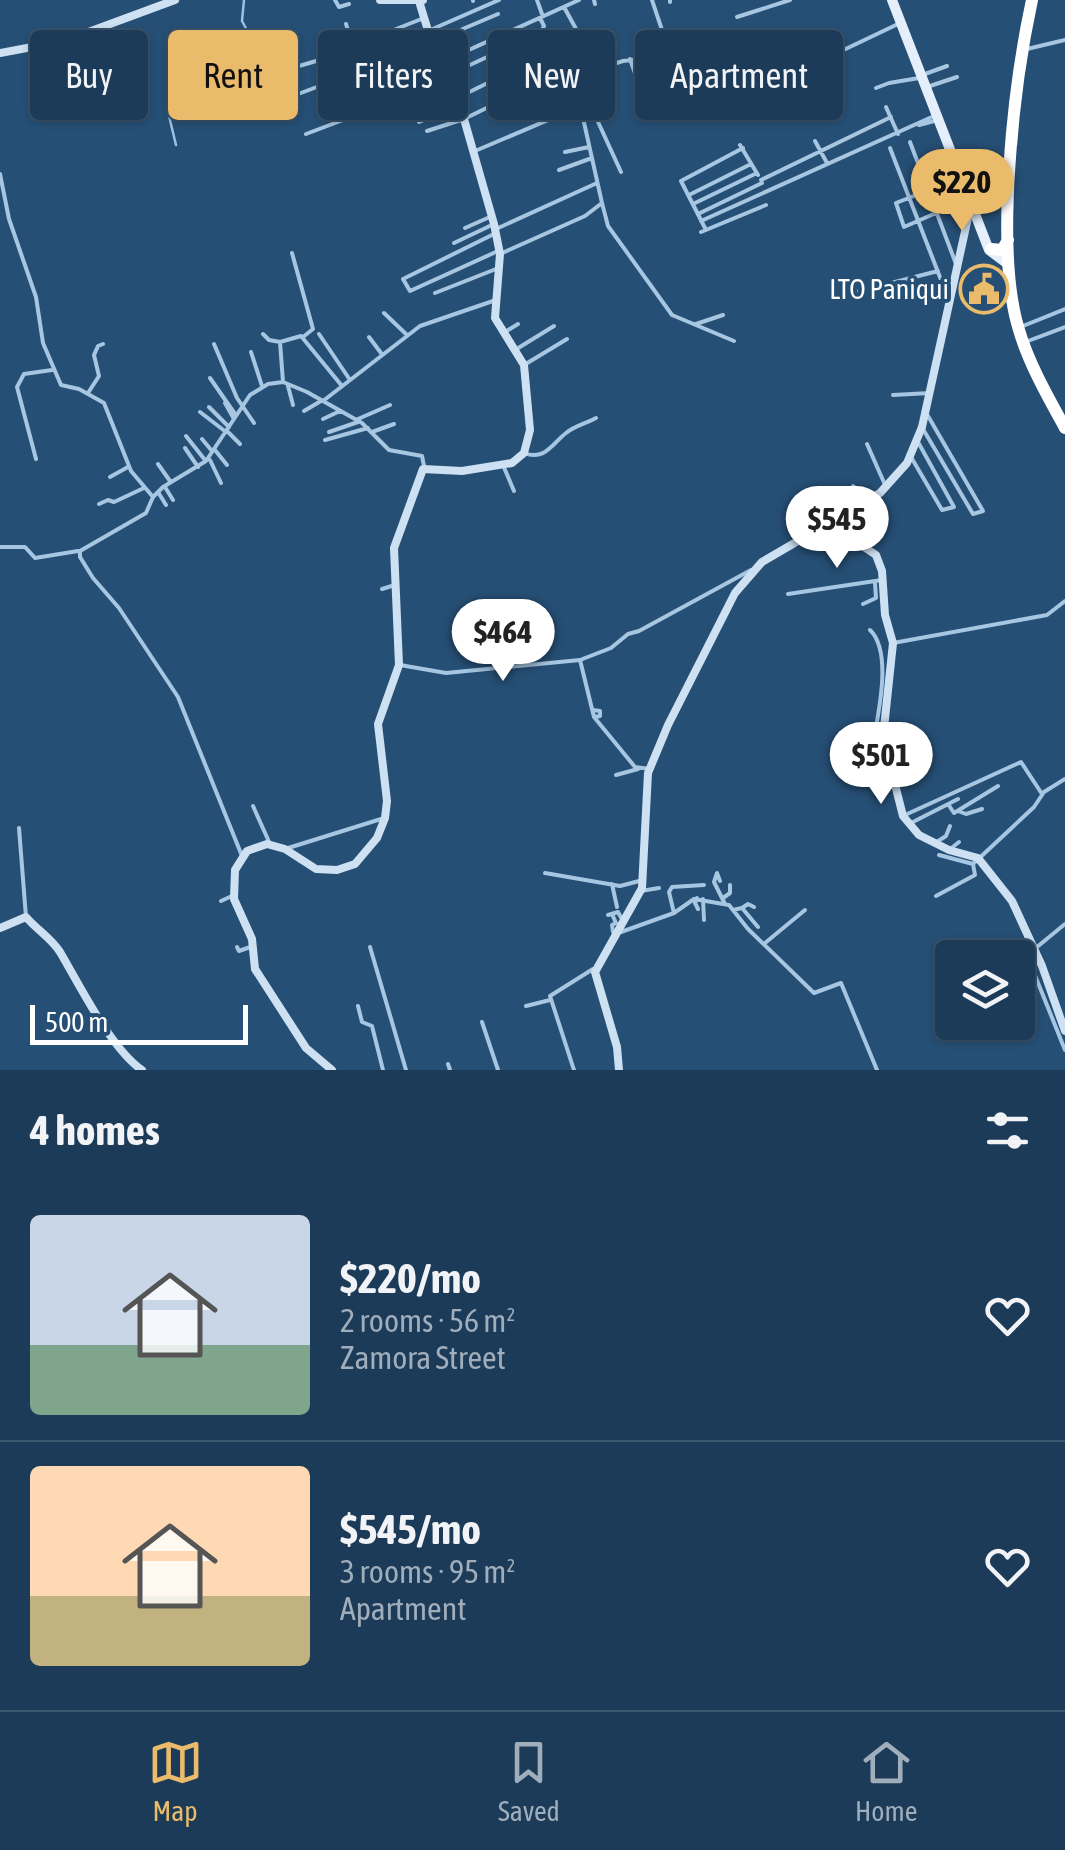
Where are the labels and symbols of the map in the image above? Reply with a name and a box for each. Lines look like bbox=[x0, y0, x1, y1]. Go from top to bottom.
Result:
pin: $220 bbox=[903, 149, 1021, 234]
public building icon: LTO Paniqui bbox=[958, 263, 1010, 315]
place label: LTO Paniqui bbox=[829, 273, 949, 305]
pin: $545 bbox=[778, 486, 896, 571]
pin: $464 bbox=[444, 599, 562, 684]
pin: $501 bbox=[822, 722, 940, 807]
scale bar bbox=[30, 1000, 248, 1044]

